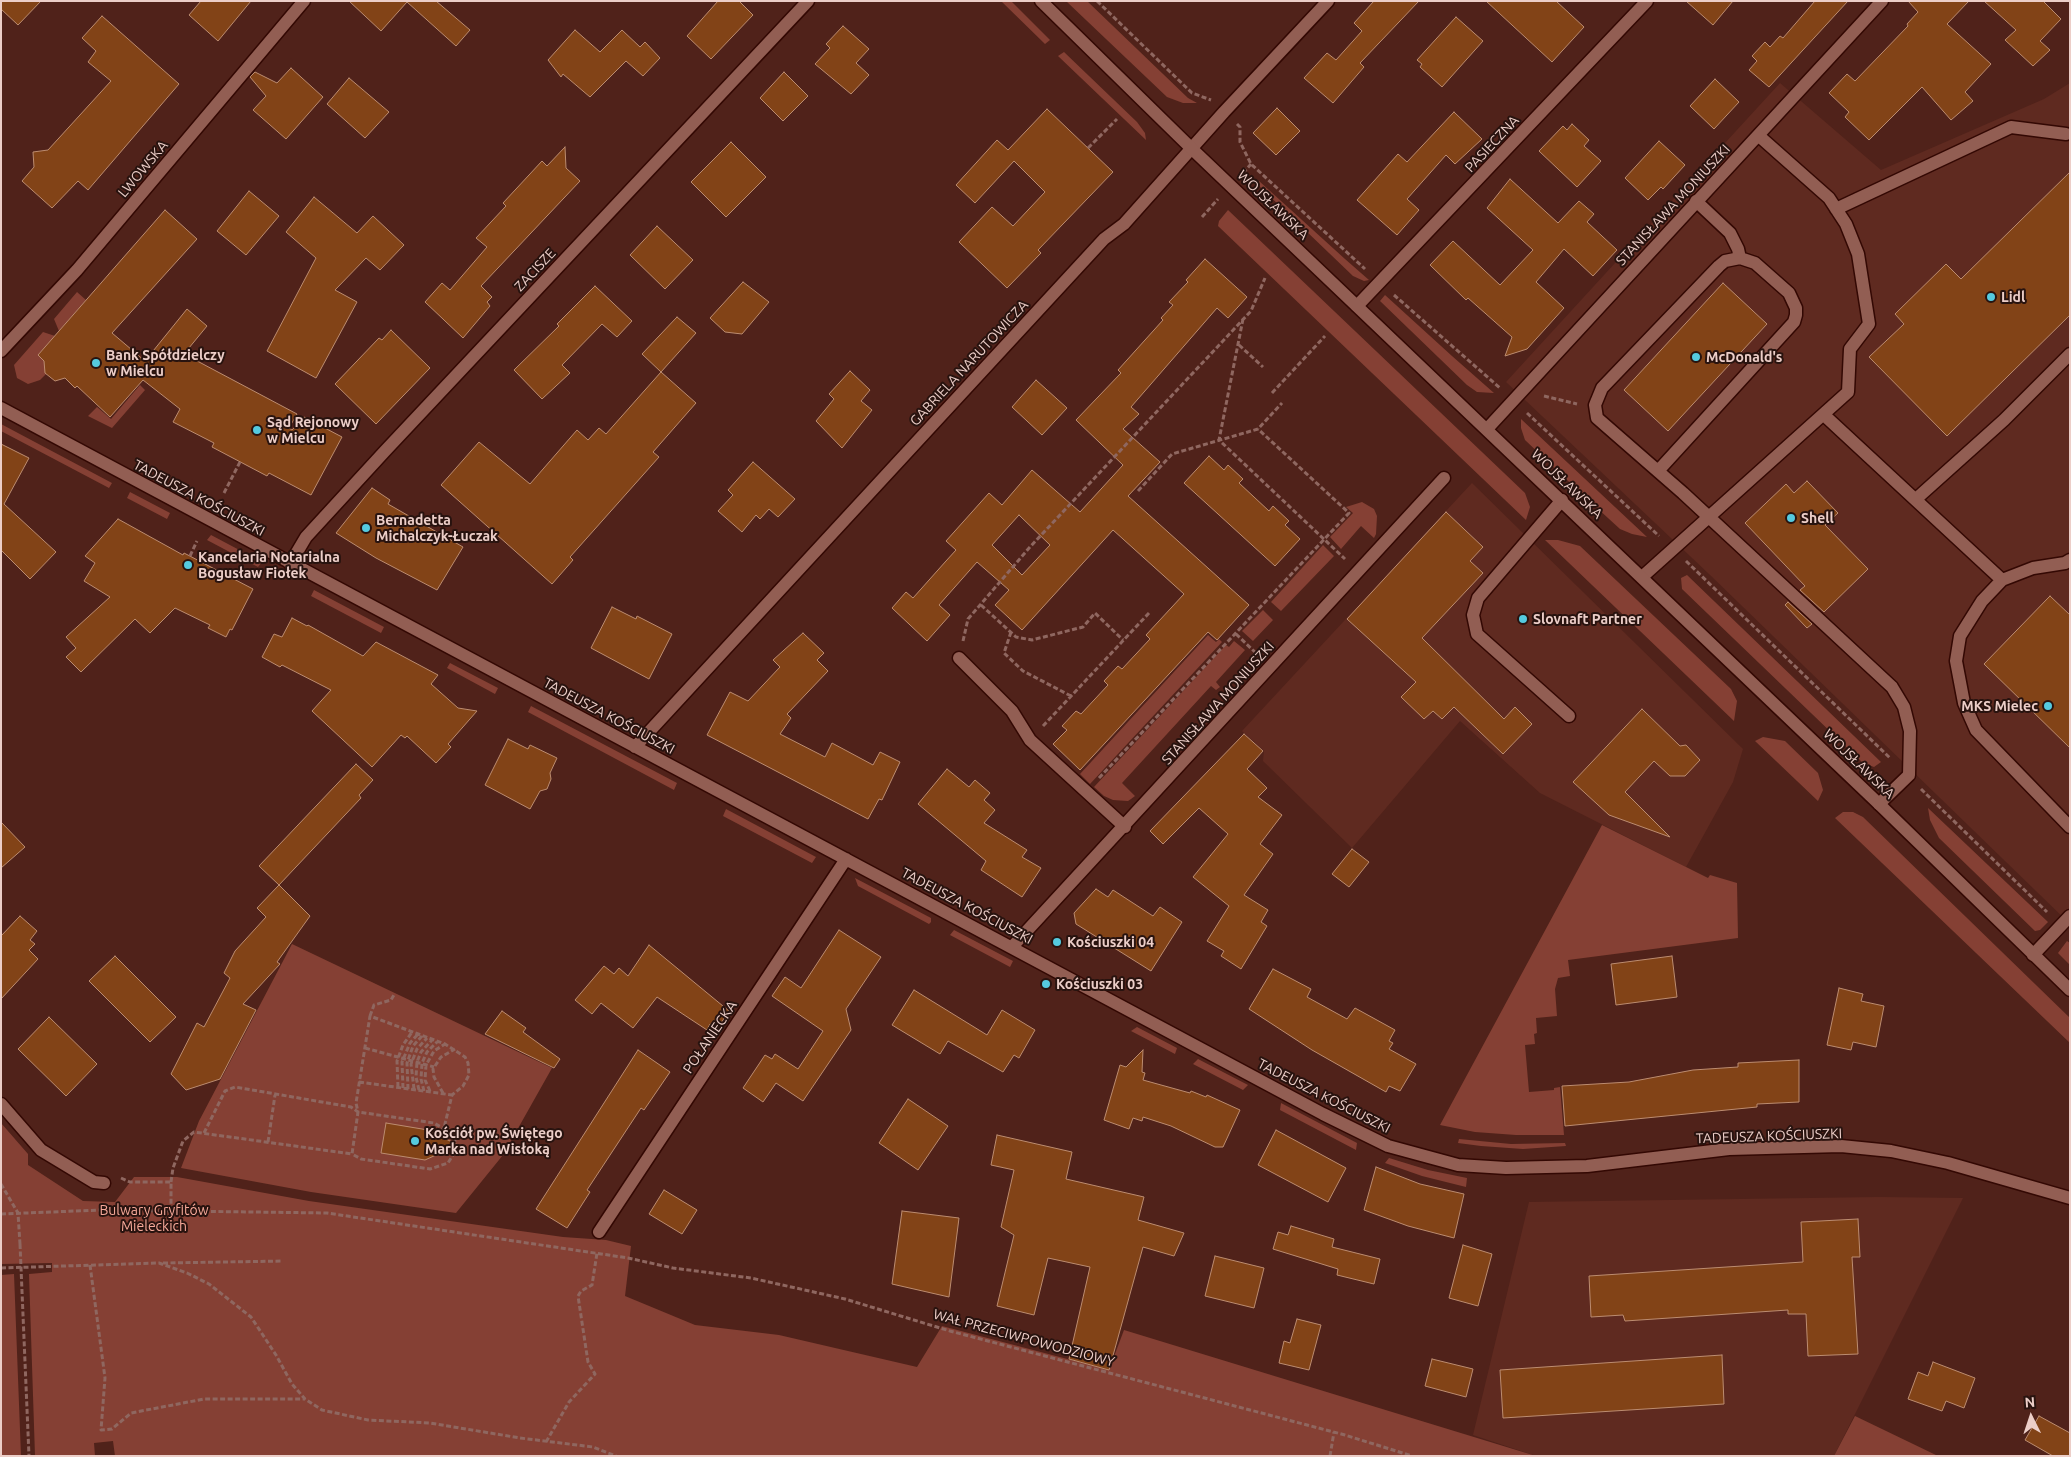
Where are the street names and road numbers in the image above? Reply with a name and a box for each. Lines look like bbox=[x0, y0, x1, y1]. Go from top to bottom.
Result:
street label: PASIECZNA bbox=[1461, 112, 1523, 176]
street label: LWOWSKA bbox=[114, 137, 172, 201]
street label: STANISŁAWA MONIUSZKI bbox=[1612, 141, 1734, 269]
street label: WOJSŁAWSKA bbox=[1234, 167, 1312, 243]
street label: ZACISZE bbox=[511, 245, 559, 295]
street label: GABRIELA NARUTOWICZA bbox=[906, 297, 1032, 429]
street label: WOJSŁAWSKA bbox=[1528, 446, 1606, 522]
street label: TADEUSZA KOŚCIUSZKI bbox=[130, 456, 268, 540]
street label: STANISŁAWA MONIUSZKI bbox=[1158, 638, 1278, 768]
street label: TADEUSZA KOŚCIUSZKI bbox=[540, 674, 678, 758]
street label: WOJSŁAWSKA bbox=[1820, 726, 1898, 802]
street label: TADEUSZA KOŚCIUSZKI bbox=[898, 864, 1036, 948]
street label: POŁANIECKA bbox=[680, 997, 740, 1077]
street label: TADEUSZA KOŚCIUSZKI bbox=[1255, 1055, 1393, 1137]
street label: TADEUSZA KOŚCIUSZKI bbox=[1695, 1125, 1843, 1147]
street label: WAŁ PRZECIWPOWODZIOWY bbox=[931, 1306, 1117, 1370]

